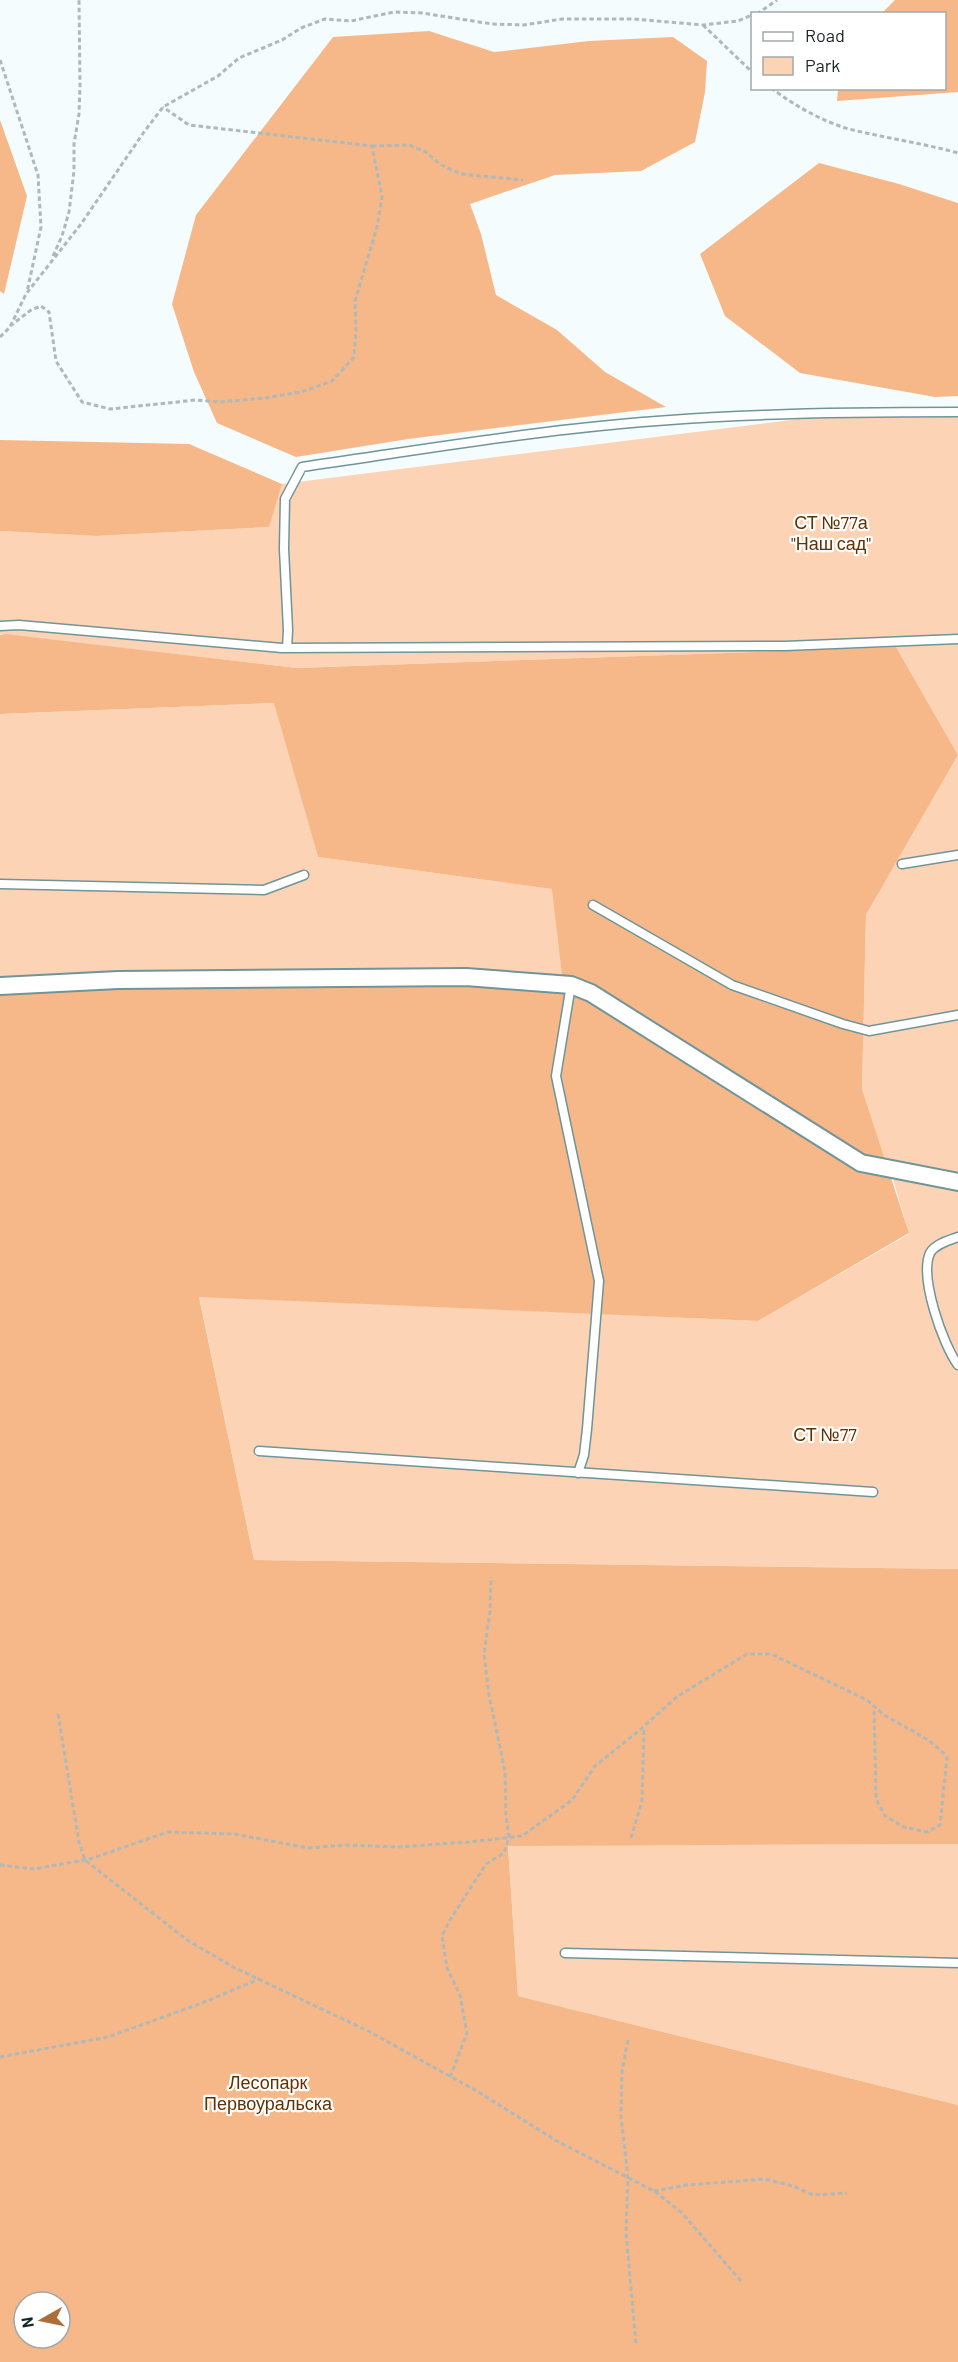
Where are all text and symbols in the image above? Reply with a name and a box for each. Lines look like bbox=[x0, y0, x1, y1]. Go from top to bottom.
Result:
legend bbox=[751, 12, 946, 90]
text: Road bbox=[805, 24, 845, 46]
text: Park bbox=[805, 54, 840, 76]
park label: СТ №77а "Наш сад" bbox=[791, 511, 871, 554]
park label: СТ №77 bbox=[793, 1423, 857, 1445]
park label: Лесопарк Первоуральска bbox=[204, 2071, 333, 2114]
north arrow bbox=[12, 2290, 72, 2350]
text: N bbox=[16, 2316, 37, 2329]

